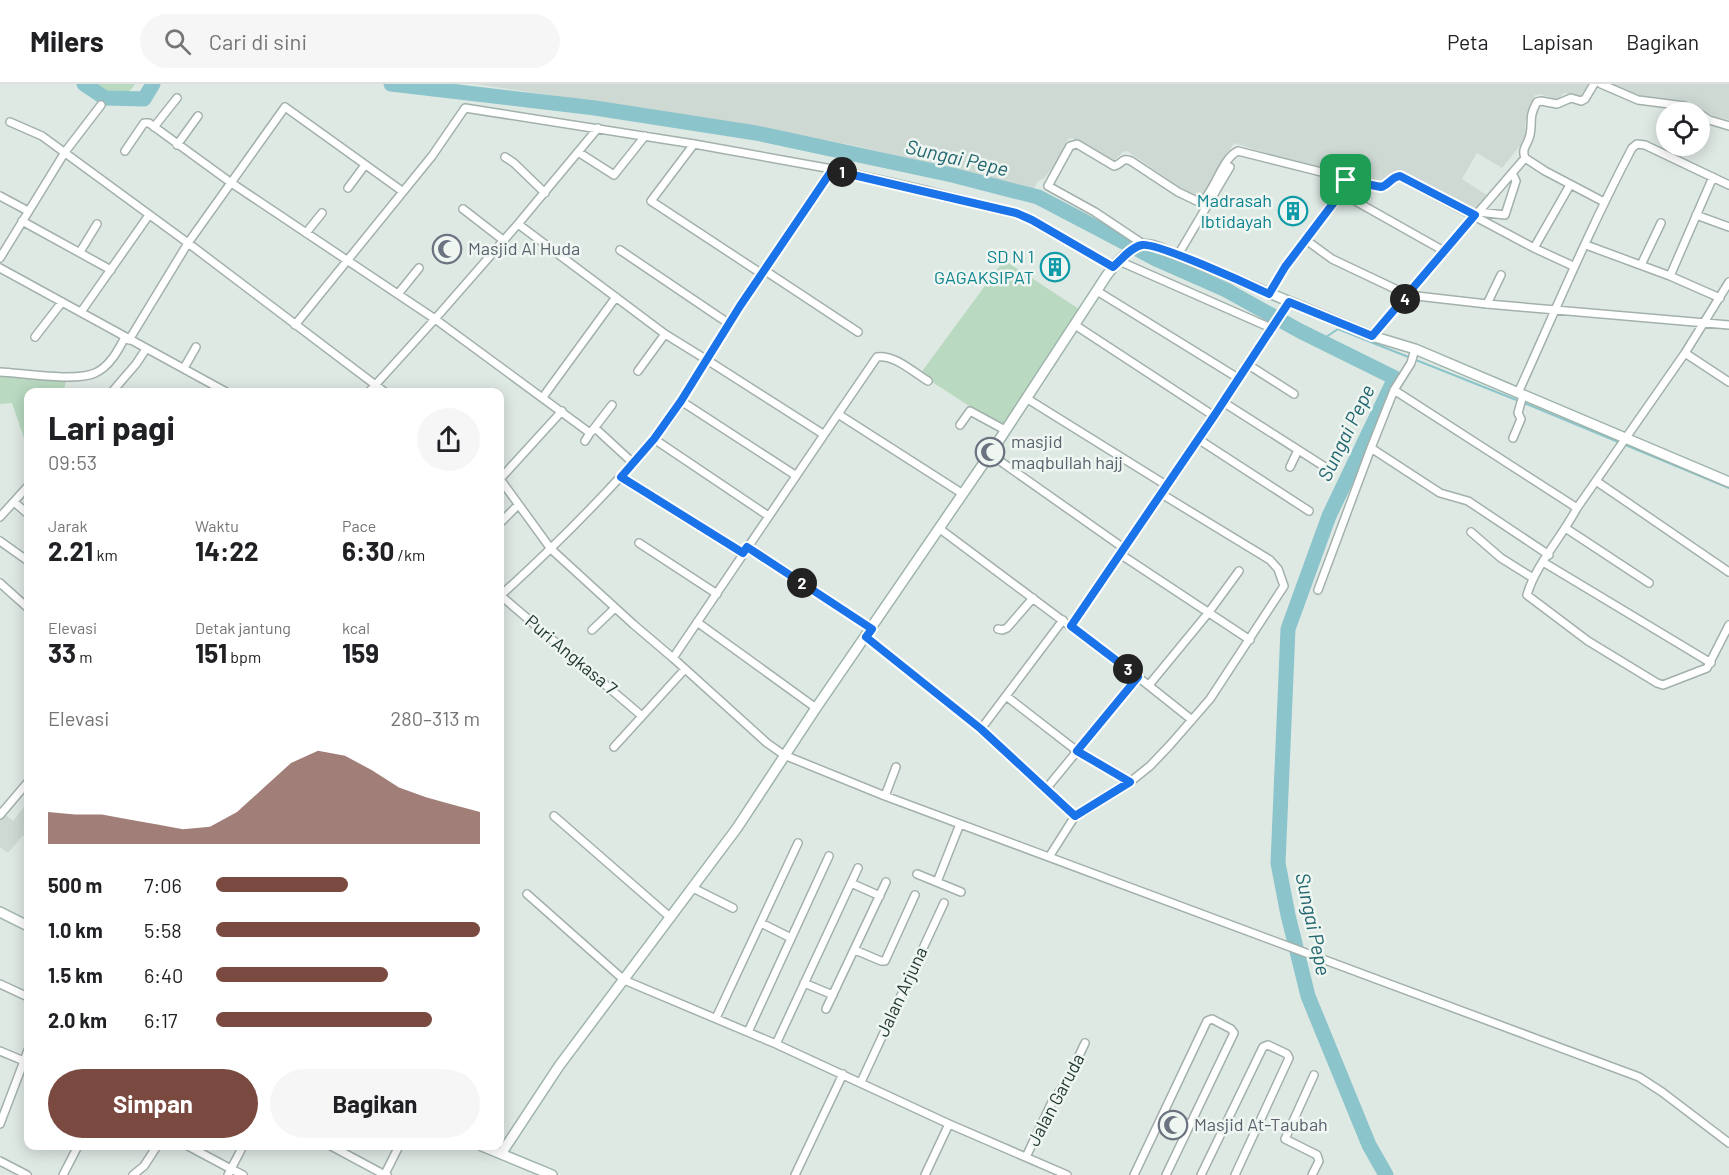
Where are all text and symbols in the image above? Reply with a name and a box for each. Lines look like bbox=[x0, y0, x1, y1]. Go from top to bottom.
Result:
search box bbox=[140, 14, 560, 68]
text: Milers bbox=[30, 24, 104, 58]
icon: search bbox=[161, 25, 194, 58]
text: Cari di sini bbox=[209, 28, 307, 54]
text: Peta bbox=[1447, 29, 1488, 54]
text: Lapisan bbox=[1521, 29, 1593, 54]
text: Bagikan bbox=[1626, 29, 1699, 54]
map controls bbox=[1656, 102, 1710, 156]
button: locate bbox=[1656, 102, 1710, 156]
water label: Sungai Pepe bbox=[904, 134, 1011, 180]
pin bbox=[1320, 154, 1371, 205]
pin: 1 bbox=[827, 157, 857, 187]
text: 1 bbox=[839, 162, 845, 181]
icon: arrive bbox=[1329, 163, 1362, 196]
place label: Madrasah Ibtidayah bbox=[1197, 189, 1272, 232]
building icon: Madrasah Ibtidayah bbox=[1277, 195, 1309, 227]
mosque icon: Masjid Al Huda bbox=[431, 233, 463, 265]
place label: Masjid Al Huda bbox=[468, 237, 580, 259]
place label: SD N 1 GAGAKSIPAT bbox=[934, 245, 1034, 288]
building icon: SD N 1 GAGAKSIPAT bbox=[1039, 251, 1071, 283]
pin: 4 bbox=[1390, 284, 1420, 314]
text: 4 bbox=[1400, 289, 1410, 308]
water label: Sungai Pepe bbox=[1311, 380, 1379, 485]
text: Lari pagi bbox=[48, 407, 175, 447]
button: share bbox=[417, 408, 480, 471]
place label: masjid maqbullah hajj bbox=[1011, 430, 1123, 473]
mosque icon: masjid maqbullah hajj bbox=[974, 436, 1006, 468]
text: 09:53 bbox=[48, 450, 97, 474]
text: Jarak bbox=[48, 516, 87, 535]
text: Waktu bbox=[195, 516, 239, 535]
text: Pace bbox=[342, 516, 376, 535]
text: 2.21 bbox=[48, 535, 93, 566]
text: 14:22 bbox=[195, 535, 259, 566]
text: 6:30 bbox=[342, 535, 394, 566]
text: km bbox=[93, 545, 118, 564]
text: /km bbox=[394, 545, 425, 564]
pin: 2 bbox=[787, 568, 817, 598]
text: 2 bbox=[798, 573, 806, 592]
street label: Puri Angkasa 7 bbox=[521, 609, 622, 699]
text: Elevasi bbox=[48, 618, 97, 637]
text: Detak jantung bbox=[195, 618, 291, 637]
text: kcal bbox=[342, 618, 370, 637]
text: 33 bbox=[48, 637, 76, 668]
text: 151 bbox=[195, 637, 227, 668]
text: 159 bbox=[342, 637, 379, 668]
text: m bbox=[76, 647, 93, 666]
text: bpm bbox=[227, 647, 261, 666]
pin: 3 bbox=[1113, 654, 1143, 684]
text: 3 bbox=[1124, 659, 1132, 678]
text: Elevasi bbox=[48, 706, 109, 730]
text: 280–313 m bbox=[391, 706, 480, 730]
water label: Sungai Pepe bbox=[1291, 870, 1337, 977]
text: 500 m bbox=[48, 873, 102, 897]
text: 7:06 bbox=[144, 873, 182, 897]
text: 1.0 km bbox=[48, 918, 103, 942]
text: 5:58 bbox=[144, 918, 182, 942]
street label: Jalan Arjuna bbox=[871, 943, 931, 1040]
text: 1.5 km bbox=[48, 963, 103, 987]
text: 6:40 bbox=[144, 963, 183, 987]
text: 2.0 km bbox=[48, 1008, 107, 1032]
text: 6:17 bbox=[144, 1008, 178, 1032]
street label: Jalan Garuda bbox=[1022, 1050, 1089, 1150]
button: Simpan bbox=[48, 1069, 258, 1138]
button: Bagikan bbox=[270, 1069, 480, 1138]
mosque icon: Masjid At-Taubah bbox=[1157, 1109, 1189, 1141]
place label: Masjid At-Taubah bbox=[1194, 1113, 1328, 1135]

